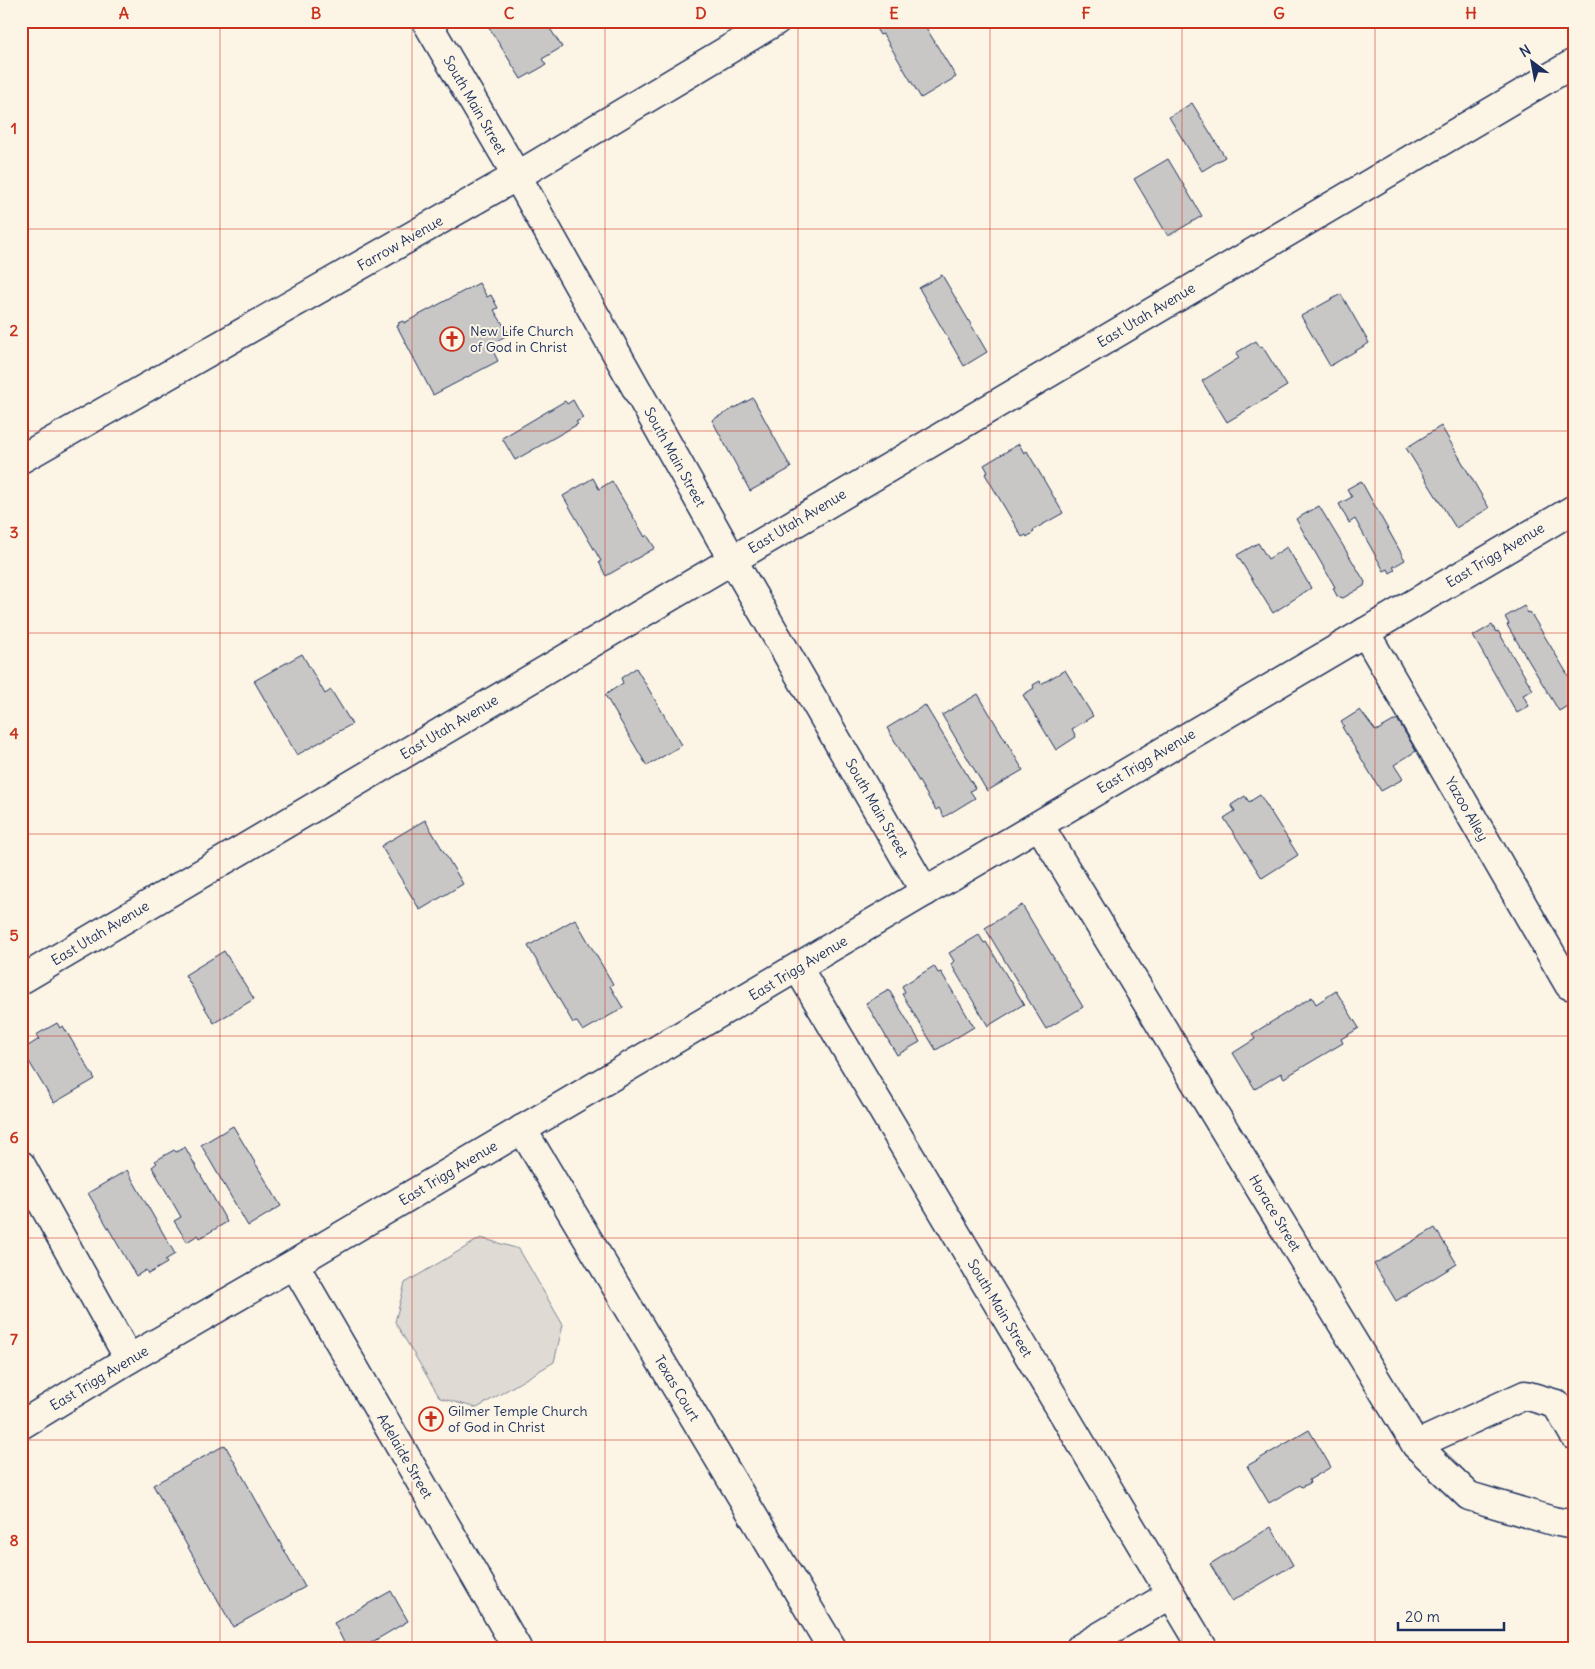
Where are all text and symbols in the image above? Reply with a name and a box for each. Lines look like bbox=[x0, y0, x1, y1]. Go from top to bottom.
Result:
text: A bbox=[119, 3, 129, 23]
text: B bbox=[311, 3, 322, 23]
text: C bbox=[504, 3, 515, 23]
text: D bbox=[695, 3, 707, 23]
text: E bbox=[889, 3, 899, 23]
text: F bbox=[1081, 3, 1091, 23]
text: G bbox=[1273, 3, 1285, 23]
text: H bbox=[1465, 3, 1477, 23]
north arrow bbox=[1508, 38, 1558, 88]
text: N bbox=[1516, 41, 1534, 61]
street label: South Main Street bbox=[439, 52, 511, 158]
text: 1 bbox=[11, 118, 17, 138]
street label: Farrow Avenue bbox=[354, 211, 446, 275]
street label: East Utah Avenue bbox=[1094, 279, 1198, 351]
text: 2 bbox=[10, 320, 19, 340]
place label: New Life Church of God in Christ bbox=[470, 322, 574, 356]
church icon: New Life Church of God in Christ bbox=[439, 326, 465, 352]
street label: South Main Street bbox=[640, 404, 710, 510]
street label: East Utah Avenue bbox=[745, 485, 849, 557]
street label: East Trigg Avenue bbox=[1443, 519, 1547, 591]
text: 3 bbox=[9, 522, 19, 542]
street label: East Utah Avenue bbox=[397, 691, 501, 763]
text: 4 bbox=[9, 723, 19, 743]
street label: East Trigg Avenue bbox=[1094, 725, 1198, 797]
street label: South Main Street bbox=[841, 755, 913, 861]
street label: Yazoo Alley bbox=[1441, 774, 1493, 844]
street label: East Utah Avenue bbox=[48, 897, 152, 969]
text: 5 bbox=[9, 925, 19, 945]
street label: East Trigg Avenue bbox=[746, 932, 850, 1004]
text: 6 bbox=[9, 1127, 19, 1147]
street label: East Trigg Avenue bbox=[396, 1137, 500, 1209]
street label: Horace Street bbox=[1245, 1171, 1305, 1255]
street label: South Main Street bbox=[964, 1256, 1036, 1361]
text: 7 bbox=[10, 1329, 18, 1349]
street label: East Trigg Avenue bbox=[47, 1342, 151, 1414]
street label: Texas Court bbox=[650, 1352, 704, 1425]
place label: Gilmer Temple Church of God in Christ bbox=[448, 1402, 588, 1436]
church icon: Gilmer Temple Church of God in Christ bbox=[418, 1406, 444, 1432]
street label: Adelaide Street bbox=[373, 1410, 437, 1502]
text: 8 bbox=[9, 1530, 19, 1550]
scale bar bbox=[1398, 1599, 1504, 1631]
text: 20 m bbox=[1405, 1607, 1440, 1626]

